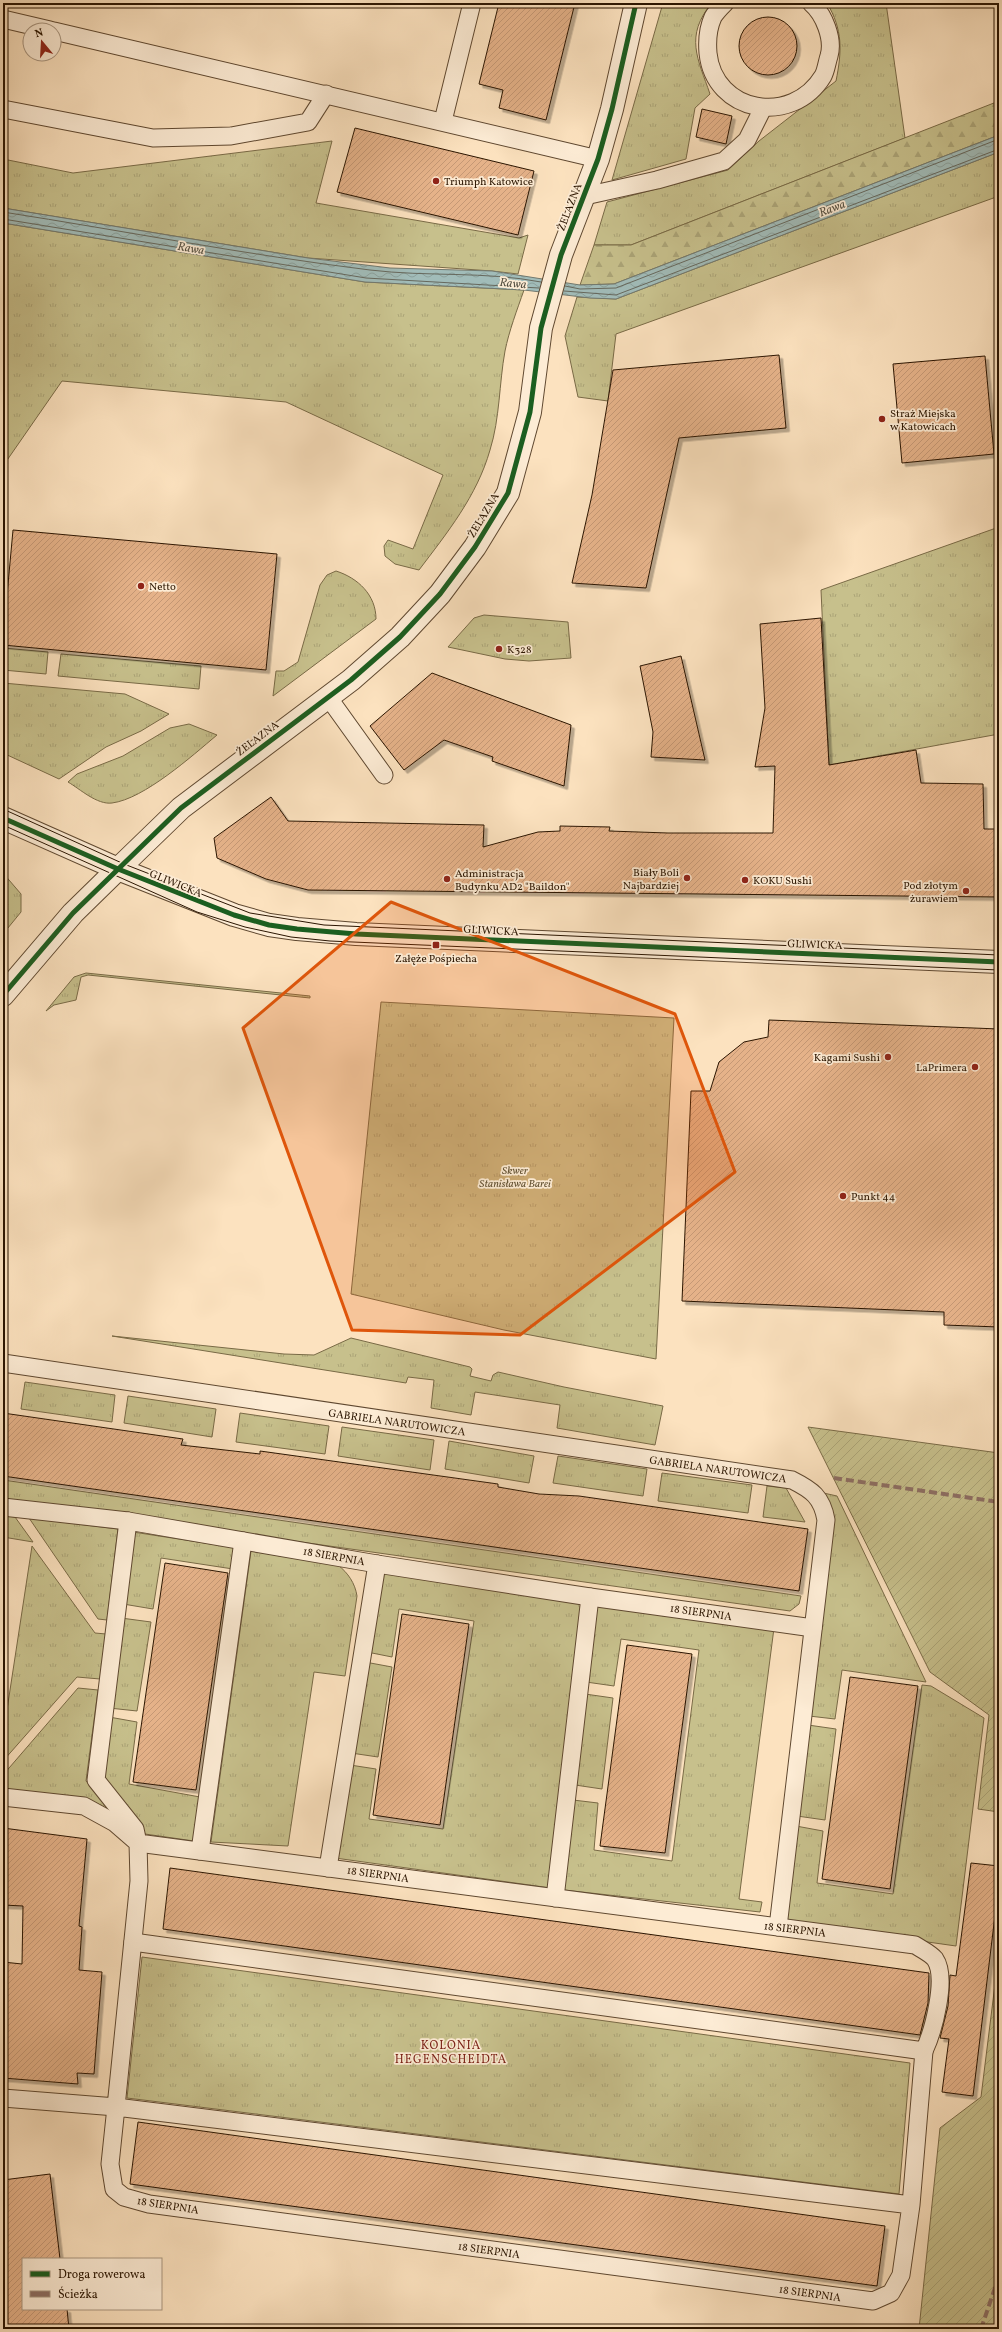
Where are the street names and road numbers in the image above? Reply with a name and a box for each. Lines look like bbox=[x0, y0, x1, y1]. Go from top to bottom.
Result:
street label: ŻELAZNA bbox=[554, 181, 586, 234]
street label: ŻELAZNA bbox=[465, 490, 504, 541]
street label: ŻELAZNA bbox=[233, 718, 283, 760]
street label: GLIWICKA bbox=[147, 867, 204, 902]
street label: GLIWICKA bbox=[463, 923, 519, 940]
street label: GLIWICKA bbox=[787, 937, 843, 954]
street label: GABRIELA NARUTOWICZA bbox=[327, 1406, 466, 1441]
street label: GABRIELA NARUTOWICZA bbox=[648, 1453, 787, 1488]
street label: 18 SIERPNIA bbox=[302, 1545, 366, 1570]
street label: 18 SIERPNIA bbox=[669, 1602, 733, 1625]
street label: 18 SIERPNIA bbox=[346, 1864, 410, 1887]
street label: 18 SIERPNIA bbox=[763, 1919, 827, 1942]
street label: 18 SIERPNIA bbox=[136, 2194, 200, 2219]
street label: 18 SIERPNIA bbox=[457, 2240, 521, 2263]
street label: 18 SIERPNIA bbox=[778, 2283, 842, 2306]

